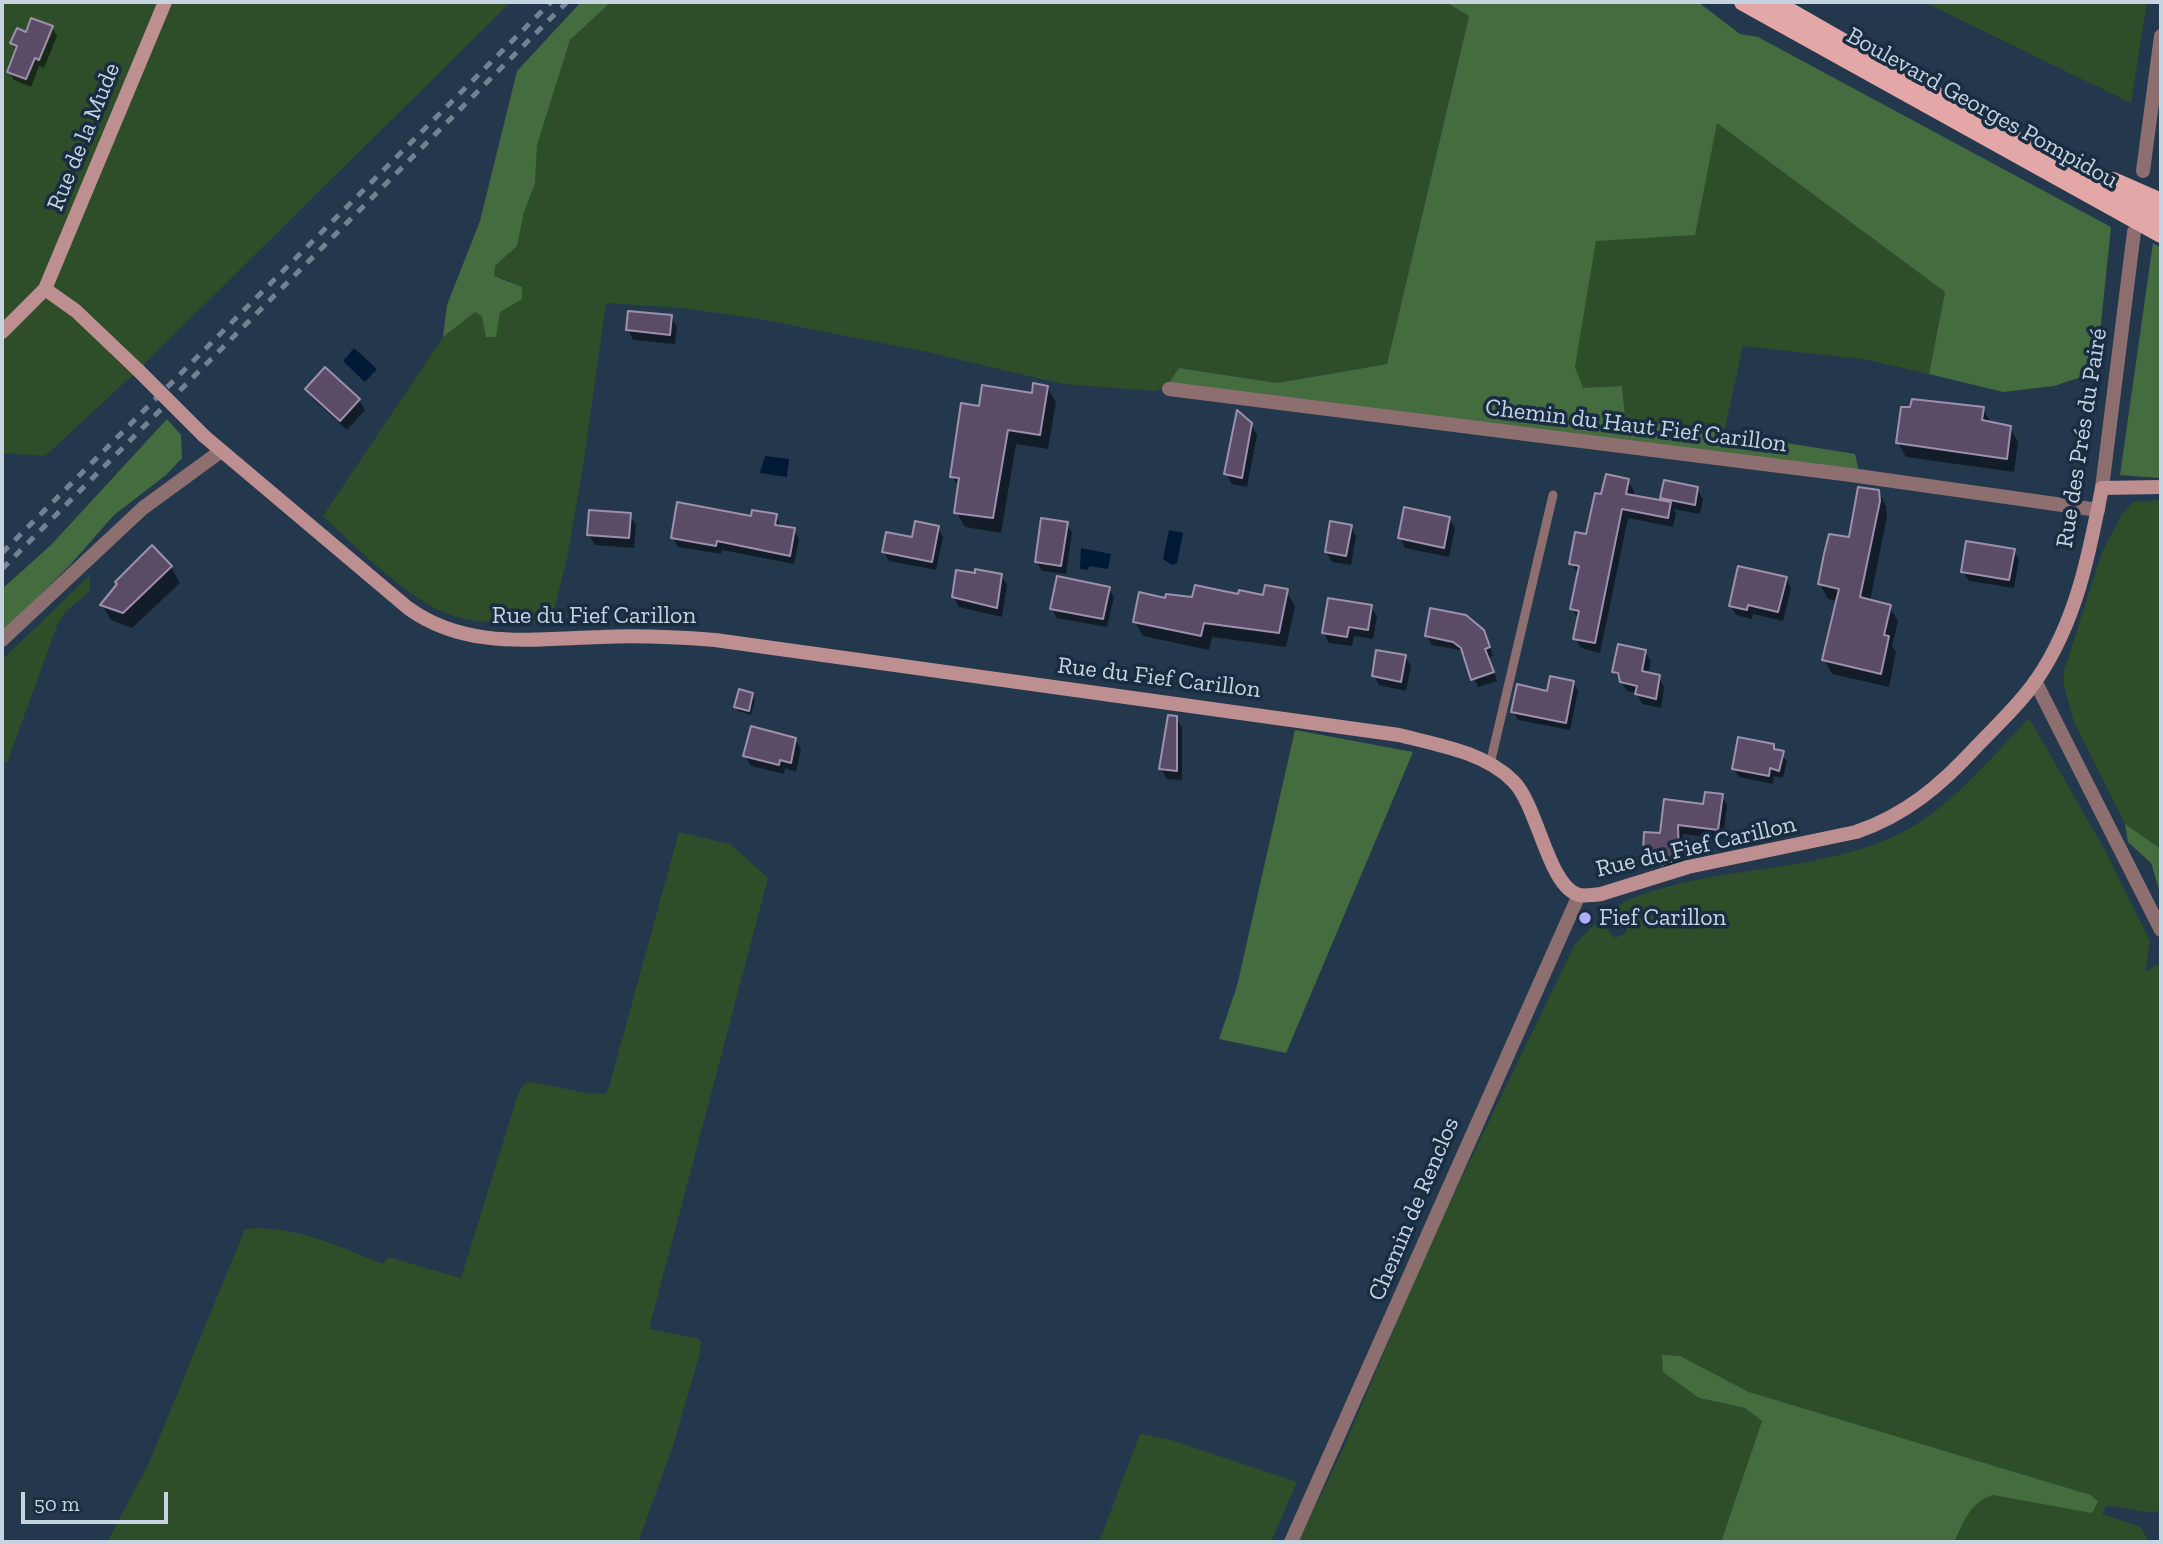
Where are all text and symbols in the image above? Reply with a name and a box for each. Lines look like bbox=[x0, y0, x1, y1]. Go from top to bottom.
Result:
street label: Boulevard Georges Pompidou bbox=[1841, 21, 2123, 195]
street label: Rue de la Mude bbox=[41, 59, 127, 215]
street label: Rue des Prés du Pairé bbox=[2050, 326, 2114, 550]
street label: Chemin du Haut Fief Carillon bbox=[1484, 393, 1788, 459]
street label: Rue du Fief Carillon bbox=[492, 602, 696, 630]
street label: Rue du Fief Carillon bbox=[1056, 651, 1262, 705]
street label: Rue du Fief Carillon bbox=[1593, 810, 1799, 884]
place label: Fief Carillon bbox=[1599, 904, 1726, 932]
marker: Fief Carillon bbox=[1577, 910, 1593, 926]
street label: Chemin de Renclos bbox=[1362, 1113, 1466, 1305]
scale bar bbox=[24, 1478, 172, 1522]
text: 50 m bbox=[34, 1491, 80, 1516]

